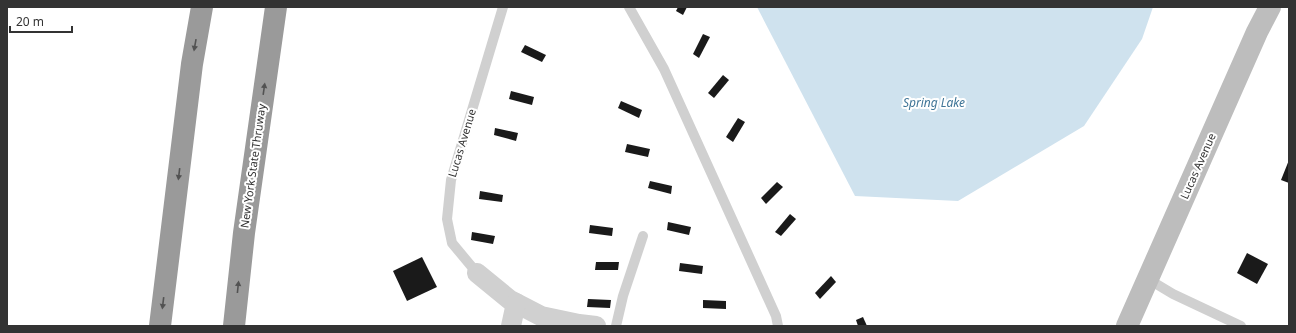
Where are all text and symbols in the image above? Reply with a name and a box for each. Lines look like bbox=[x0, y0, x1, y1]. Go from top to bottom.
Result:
scale bar bbox=[10, 8, 72, 34]
text: 20 m bbox=[16, 13, 44, 30]
one-way arrow bbox=[192, 39, 198, 52]
one-way arrow bbox=[261, 83, 267, 95]
water label: Spring Lake bbox=[903, 94, 965, 111]
street label: New York State Thruway bbox=[236, 102, 269, 229]
street label: Lucas Avenue bbox=[444, 107, 479, 179]
street label: Lucas Avenue bbox=[1176, 130, 1219, 201]
one-way arrow bbox=[176, 168, 182, 180]
one-way arrow bbox=[235, 281, 241, 293]
one-way arrow bbox=[160, 297, 166, 309]

